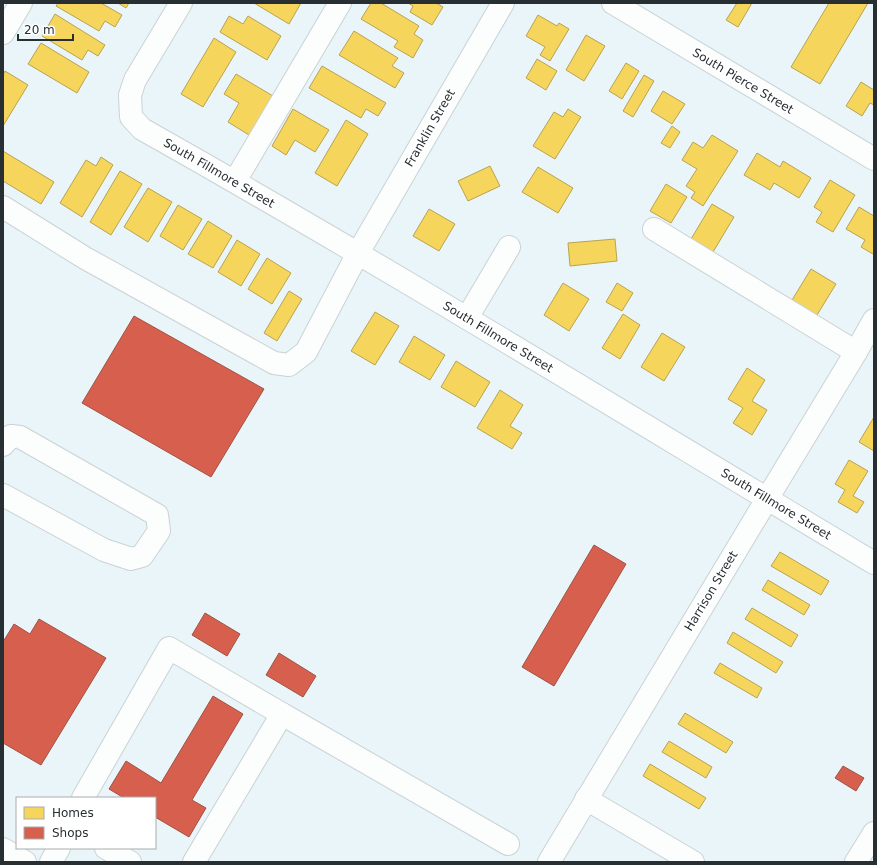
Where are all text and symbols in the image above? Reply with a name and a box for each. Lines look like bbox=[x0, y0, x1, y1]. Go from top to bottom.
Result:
scale bar bbox=[18, 16, 73, 42]
text: 20 m bbox=[24, 23, 55, 37]
street label: South Pierce Street bbox=[690, 45, 796, 117]
street label: Franklin Street bbox=[402, 86, 458, 169]
street label: South Fillmore Street bbox=[161, 135, 277, 211]
street label: South Fillmore Street bbox=[440, 299, 556, 376]
street label: South Fillmore Street bbox=[718, 466, 834, 543]
street label: Harrison Street bbox=[682, 548, 741, 634]
legend bbox=[16, 797, 156, 849]
text: Homes bbox=[52, 806, 94, 820]
text: Shops bbox=[52, 826, 88, 840]

